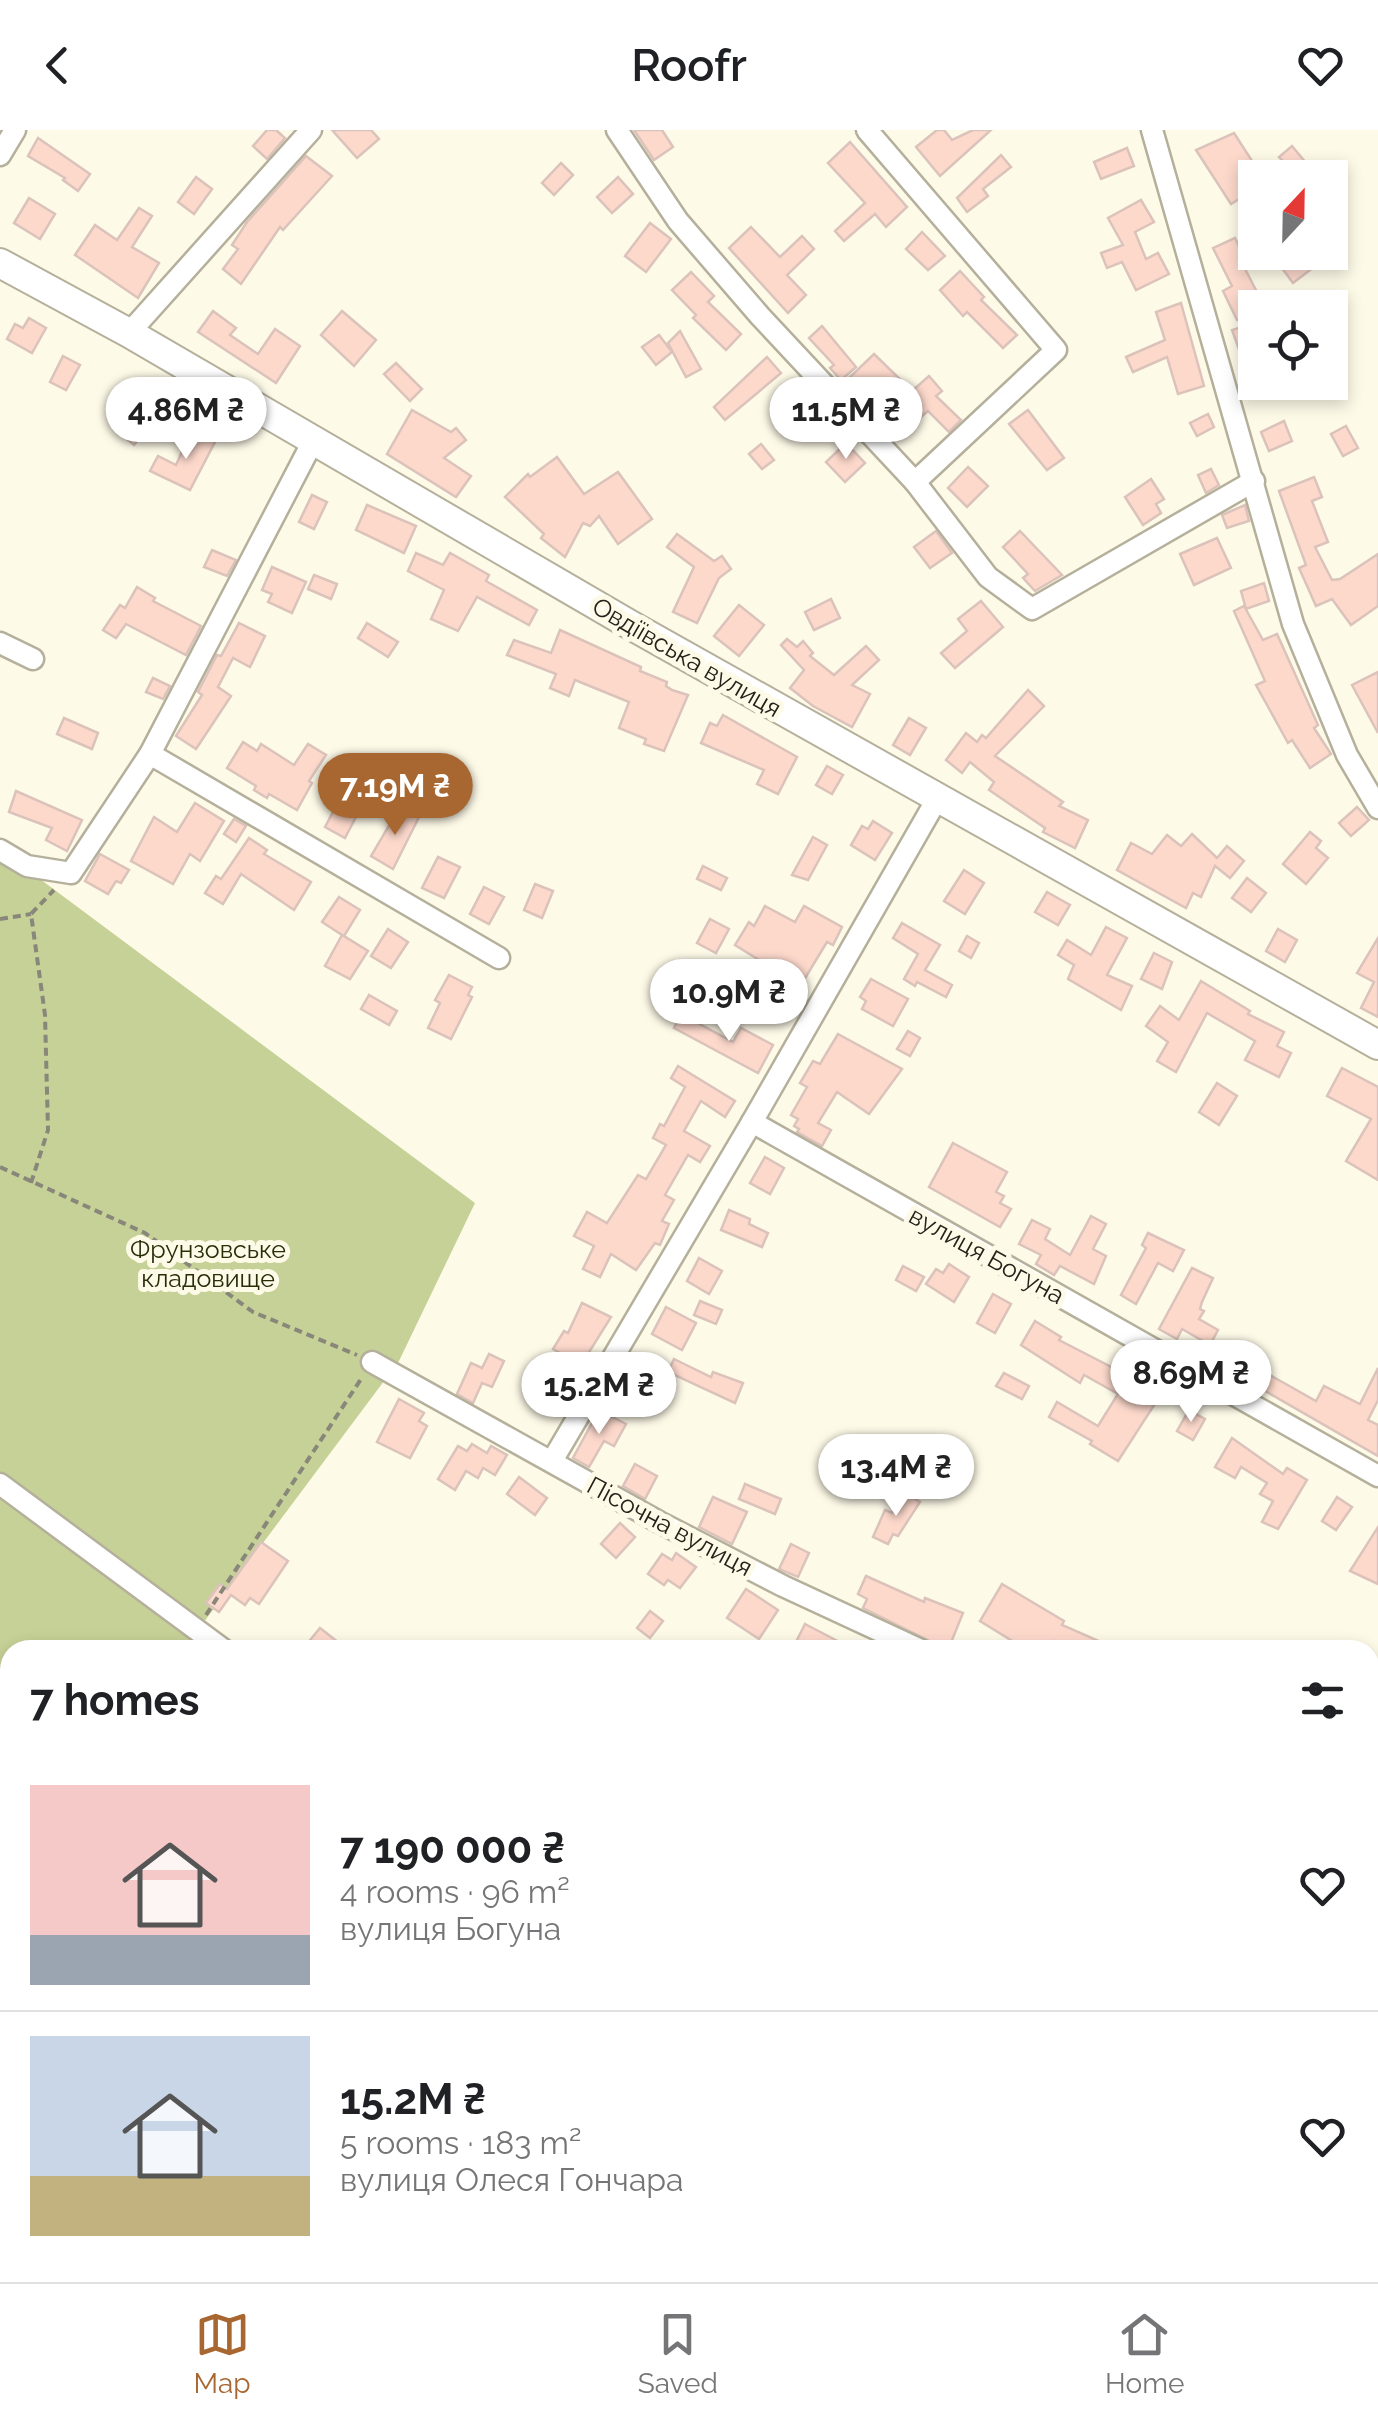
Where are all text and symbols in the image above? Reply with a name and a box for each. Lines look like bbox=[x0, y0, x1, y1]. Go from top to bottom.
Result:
icon: back bbox=[30, 38, 85, 93]
icon: heart bbox=[1293, 38, 1348, 93]
text: Roofr bbox=[631, 39, 747, 92]
north arrow bbox=[1238, 160, 1348, 270]
map controls bbox=[1238, 160, 1348, 400]
button: locate bbox=[1238, 290, 1348, 400]
pin: 4.86M ₴ bbox=[94, 377, 278, 462]
pin: 11.5M ₴ bbox=[754, 377, 938, 462]
text: 4.86M ₴ bbox=[128, 391, 244, 428]
text: 11.5M ₴ bbox=[792, 391, 901, 428]
street label: Овдіївська вулиця bbox=[587, 591, 787, 723]
pin: 7.19M ₴ bbox=[303, 753, 487, 838]
text: 7.19M ₴ bbox=[340, 767, 450, 804]
pin: 10.9M ₴ bbox=[637, 959, 821, 1044]
text: 10.9M ₴ bbox=[672, 973, 786, 1010]
street label: вулиця Богуна bbox=[904, 1200, 1070, 1310]
park label: Фрунзовське кладовище bbox=[130, 1234, 286, 1293]
pin: 8.69M ₴ bbox=[1099, 1340, 1283, 1425]
pin: 15.2M ₴ bbox=[507, 1352, 691, 1437]
text: 8.69M ₴ bbox=[1132, 1354, 1250, 1391]
text: 15.2M ₴ bbox=[543, 1366, 655, 1403]
pin: 13.4M ₴ bbox=[804, 1434, 988, 1519]
text: 13.4M ₴ bbox=[840, 1448, 952, 1485]
street label: Пісочна вулиця bbox=[582, 1470, 758, 1582]
icon: filters bbox=[1295, 1673, 1350, 1728]
text: 7 homes bbox=[30, 1676, 199, 1725]
text: 7 190 000 ₴ bbox=[340, 1824, 565, 1873]
icon: home bbox=[110, 1825, 230, 1945]
icon: heart bbox=[1295, 1858, 1350, 1913]
text: 4 rooms · 96 m² bbox=[340, 1873, 570, 1910]
text: вулиця Богуна bbox=[340, 1910, 561, 1947]
text: 15.2M ₴ bbox=[340, 2075, 486, 2124]
icon: home bbox=[110, 2076, 230, 2196]
icon: heart bbox=[1295, 2109, 1350, 2164]
text: 5 rooms · 183 m² bbox=[340, 2124, 581, 2161]
text: вулиця Олеся Гончара bbox=[340, 2161, 684, 2198]
tab: Map bbox=[194, 2307, 251, 2400]
tab: Saved bbox=[638, 2307, 718, 2400]
tab: Home bbox=[1105, 2307, 1184, 2400]

